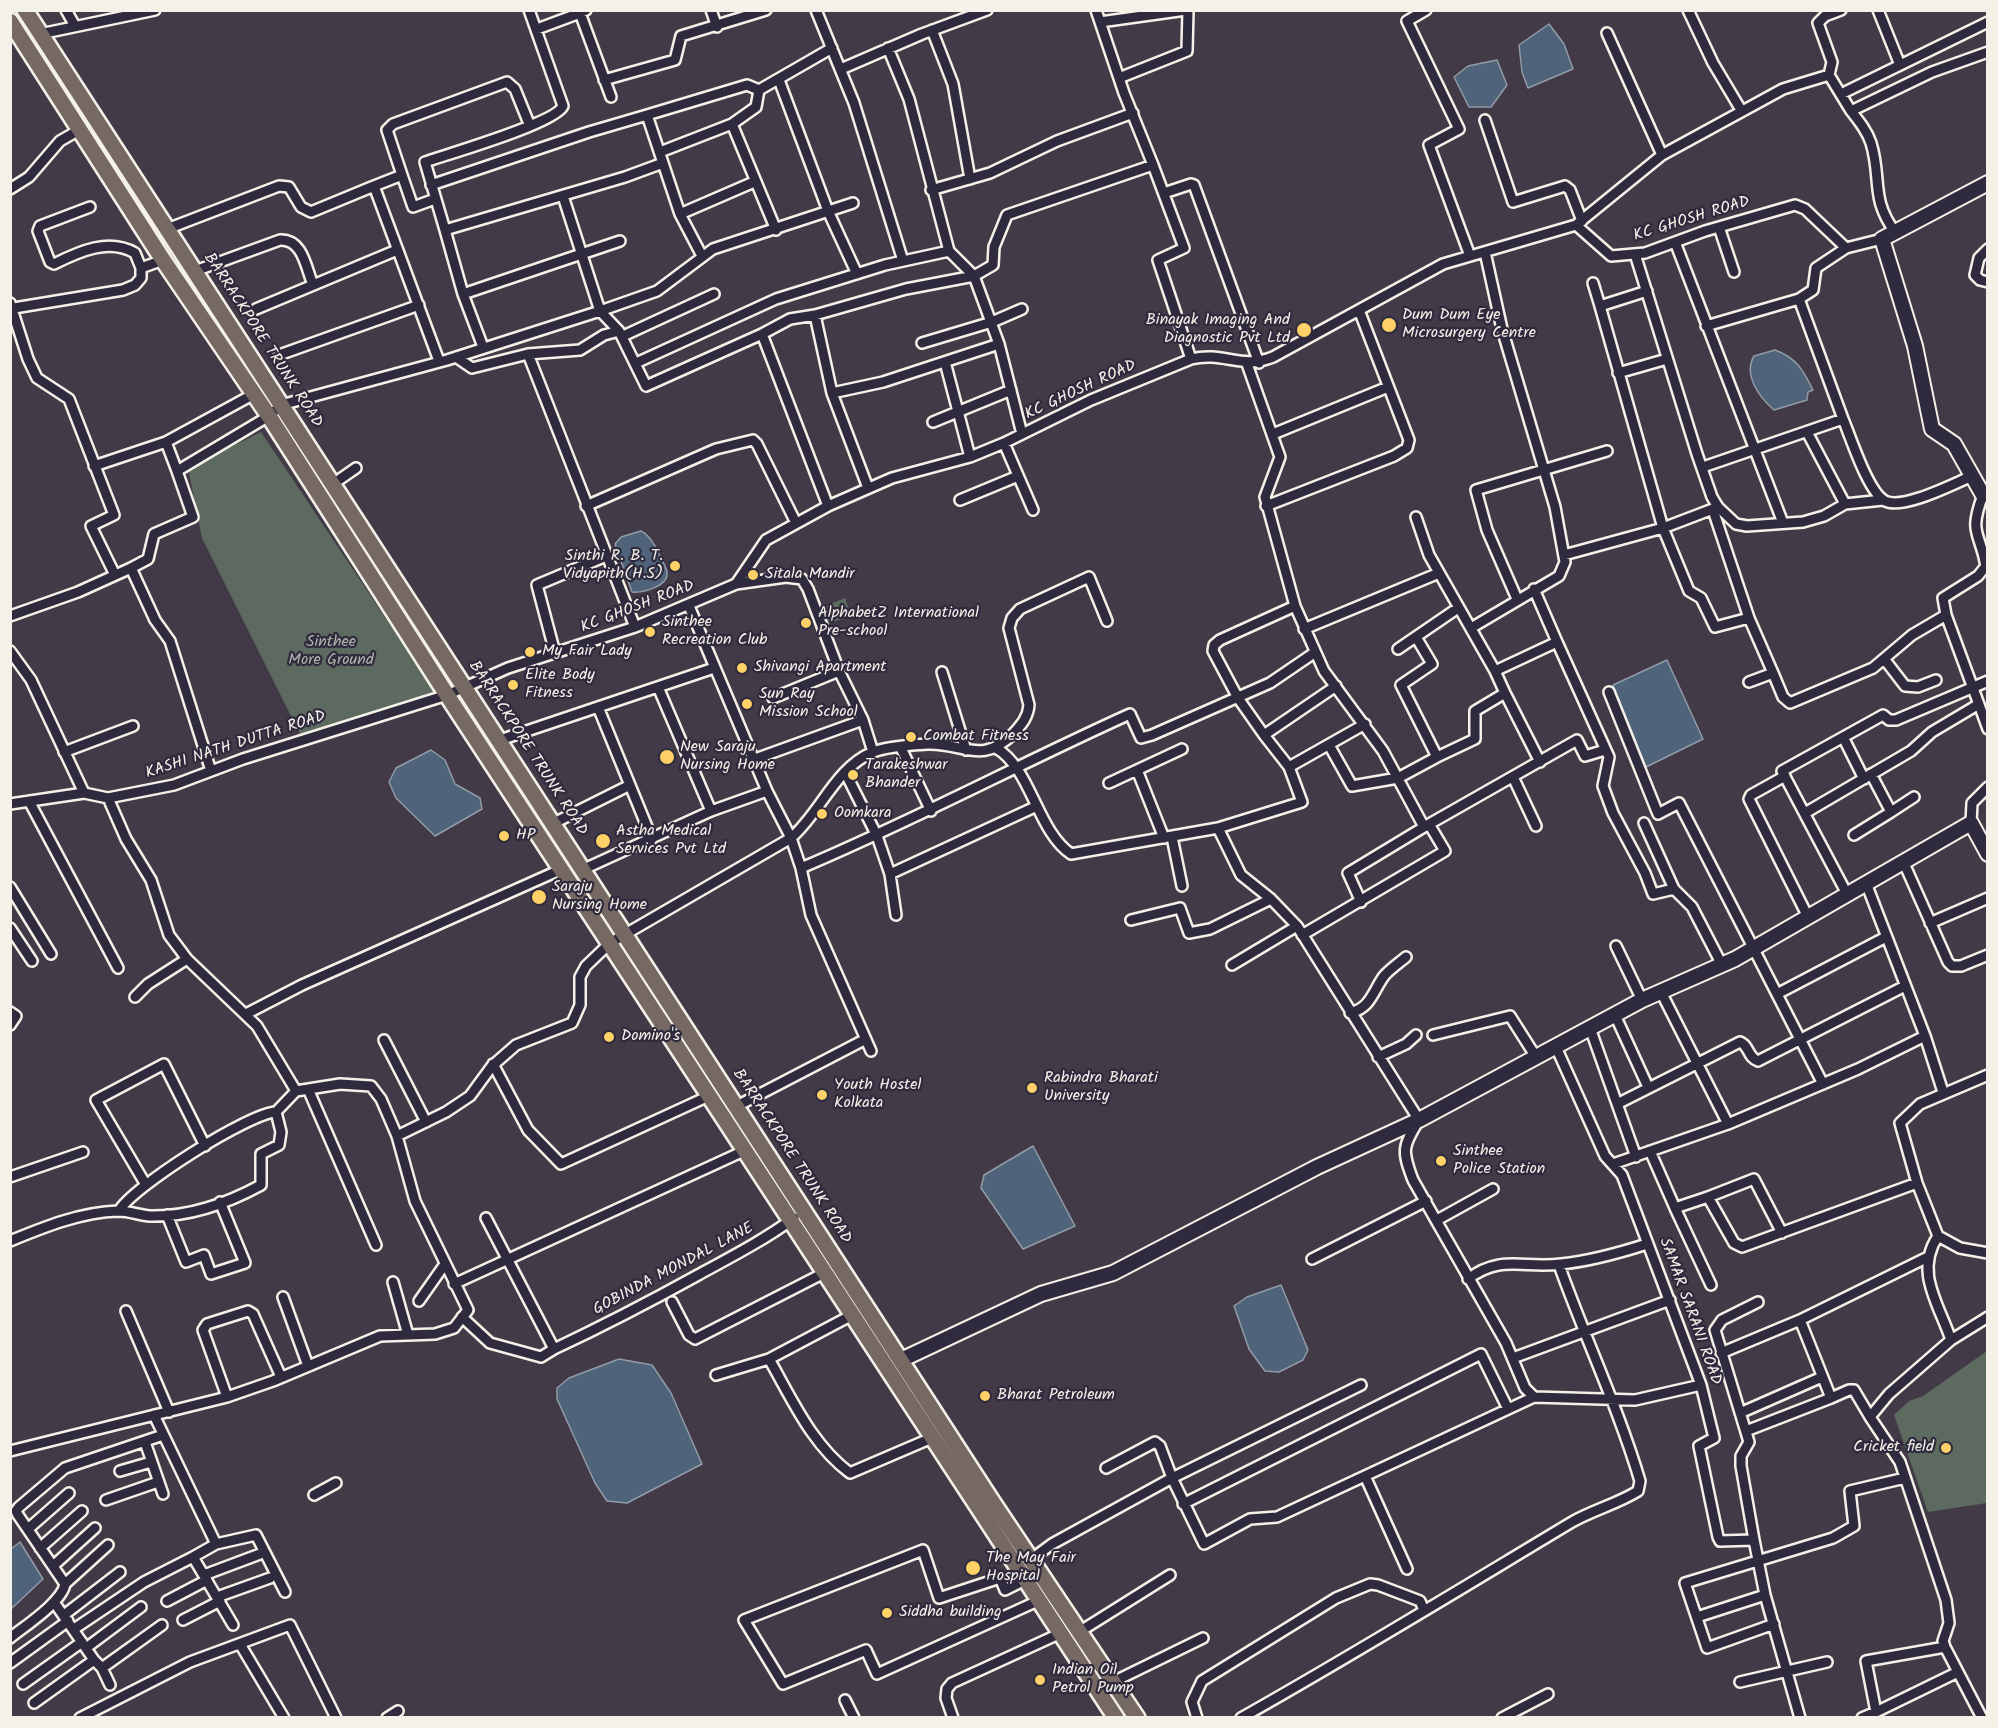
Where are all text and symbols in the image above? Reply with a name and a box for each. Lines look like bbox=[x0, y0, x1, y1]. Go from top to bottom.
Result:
street label: KC GHOSH ROAD bbox=[1632, 193, 1752, 247]
street label: BARRACKPORE TRUNK ROAD bbox=[198, 250, 326, 432]
place label: Dum Dum Eye Microsurgery Centre bbox=[1402, 306, 1536, 344]
place label: Binayak Imaging And Diagnostic Pvt Ltd bbox=[1146, 311, 1290, 349]
marker: Dum Dum Eye Microsurgery Centre bbox=[1380, 316, 1398, 334]
marker: Binayak Imaging And Diagnostic Pvt Ltd bbox=[1295, 321, 1313, 339]
street label: KC GHOSH ROAD bbox=[1022, 357, 1140, 425]
place label: Sinthi R. B. T. Vidyapith(H.S) bbox=[563, 547, 663, 585]
marker: Sinthi R. B. T. Vidyapith(H.S) bbox=[668, 559, 682, 573]
place label: Sitala Mandir bbox=[765, 565, 855, 585]
marker: Sitala Mandir bbox=[746, 568, 760, 582]
street label: KC GHOSH ROAD bbox=[578, 577, 698, 639]
place label: AlphabetZ International Pre-school bbox=[818, 604, 979, 642]
place label: Sinthee Recreation Club bbox=[662, 613, 767, 651]
marker: AlphabetZ International Pre-school bbox=[799, 616, 813, 630]
marker: Sinthee Recreation Club bbox=[643, 625, 657, 639]
park label: Sinthee More Ground bbox=[288, 633, 374, 671]
place label: My Fair Lady bbox=[542, 642, 632, 662]
marker: My Fair Lady bbox=[523, 645, 537, 659]
street label: BARRACKPORE TRUNK ROAD bbox=[463, 658, 591, 840]
place label: Shivangi Apartment bbox=[754, 658, 887, 678]
marker: Shivangi Apartment bbox=[735, 661, 749, 675]
place label: Elite Body Fitness bbox=[525, 666, 595, 704]
marker: Elite Body Fitness bbox=[506, 678, 520, 692]
place label: Sun Ray Mission School bbox=[759, 685, 858, 723]
marker: Sun Ray Mission School bbox=[740, 697, 754, 711]
street label: KASHI NATH DUTTA ROAD bbox=[143, 708, 329, 784]
place label: Combat Fitness bbox=[923, 727, 1029, 747]
marker: Combat Fitness bbox=[904, 730, 918, 744]
place label: New Saraju Nursing Home bbox=[680, 738, 775, 776]
marker: New Saraju Nursing Home bbox=[658, 748, 676, 766]
place label: Tarakeshwar Bhander bbox=[865, 756, 948, 794]
marker: Tarakeshwar Bhander bbox=[846, 768, 860, 782]
place label: Oomkara bbox=[834, 804, 892, 824]
marker: Oomkara bbox=[815, 807, 829, 821]
place label: Astha Medical Services Pvt Ltd bbox=[616, 822, 726, 860]
place label: HP bbox=[516, 826, 535, 846]
marker: HP bbox=[497, 829, 511, 843]
marker: Astha Medical Services Pvt Ltd bbox=[594, 832, 612, 850]
place label: Saraju Nursing Home bbox=[552, 878, 647, 916]
marker: Saraju Nursing Home bbox=[530, 888, 548, 906]
place label: Domino's bbox=[621, 1027, 680, 1047]
marker: Domino's bbox=[602, 1030, 616, 1044]
street label: BARRACKPORE TRUNK ROAD bbox=[727, 1066, 855, 1248]
place label: Rabindra Bharati University bbox=[1044, 1069, 1158, 1107]
place label: Youth Hostel Kolkata bbox=[834, 1076, 921, 1114]
marker: Rabindra Bharati University bbox=[1025, 1081, 1039, 1095]
marker: Youth Hostel Kolkata bbox=[815, 1088, 829, 1102]
place label: Sinthee Police Station bbox=[1453, 1142, 1545, 1180]
marker: Sinthee Police Station bbox=[1434, 1154, 1448, 1168]
street label: GOBINDA MONDAL LANE bbox=[590, 1219, 758, 1321]
street label: SAMAR SARANI ROAD bbox=[1653, 1236, 1725, 1388]
place label: Bharat Petroleum bbox=[997, 1386, 1115, 1406]
marker: Bharat Petroleum bbox=[978, 1389, 992, 1403]
place label: Cricket field bbox=[1853, 1438, 1934, 1458]
marker: Cricket field bbox=[1939, 1441, 1953, 1455]
place label: The May Fair Hospital bbox=[986, 1549, 1076, 1587]
marker: The May Fair Hospital bbox=[964, 1559, 982, 1577]
place label: Siddha building bbox=[899, 1603, 1002, 1623]
marker: Siddha building bbox=[880, 1606, 894, 1620]
place label: Indian Oil Petrol Pump bbox=[1052, 1661, 1134, 1699]
marker: Indian Oil Petrol Pump bbox=[1033, 1673, 1047, 1687]

